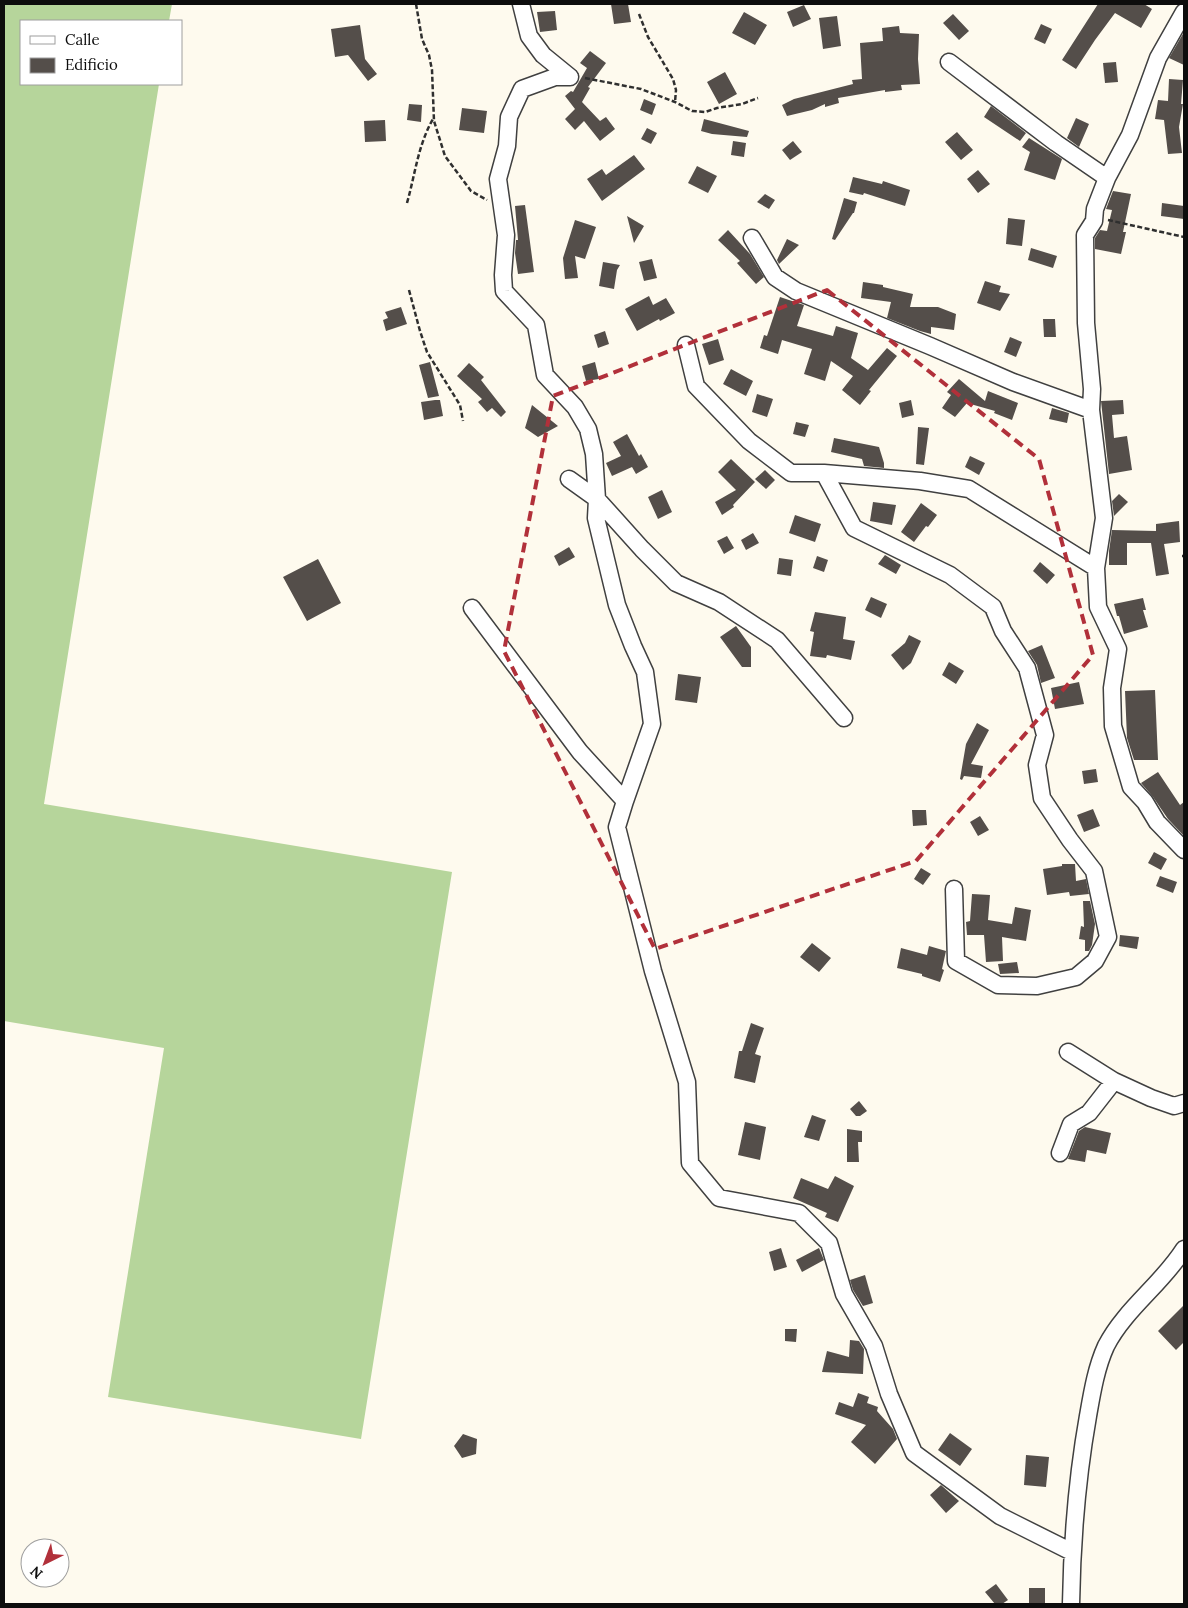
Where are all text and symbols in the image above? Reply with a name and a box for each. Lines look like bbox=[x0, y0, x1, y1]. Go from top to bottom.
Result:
legend bbox=[20, 20, 182, 85]
text: Calle bbox=[65, 30, 100, 49]
text: Edificio bbox=[65, 55, 118, 74]
north arrow bbox=[20, 1538, 70, 1588]
text: N bbox=[26, 1562, 46, 1583]

